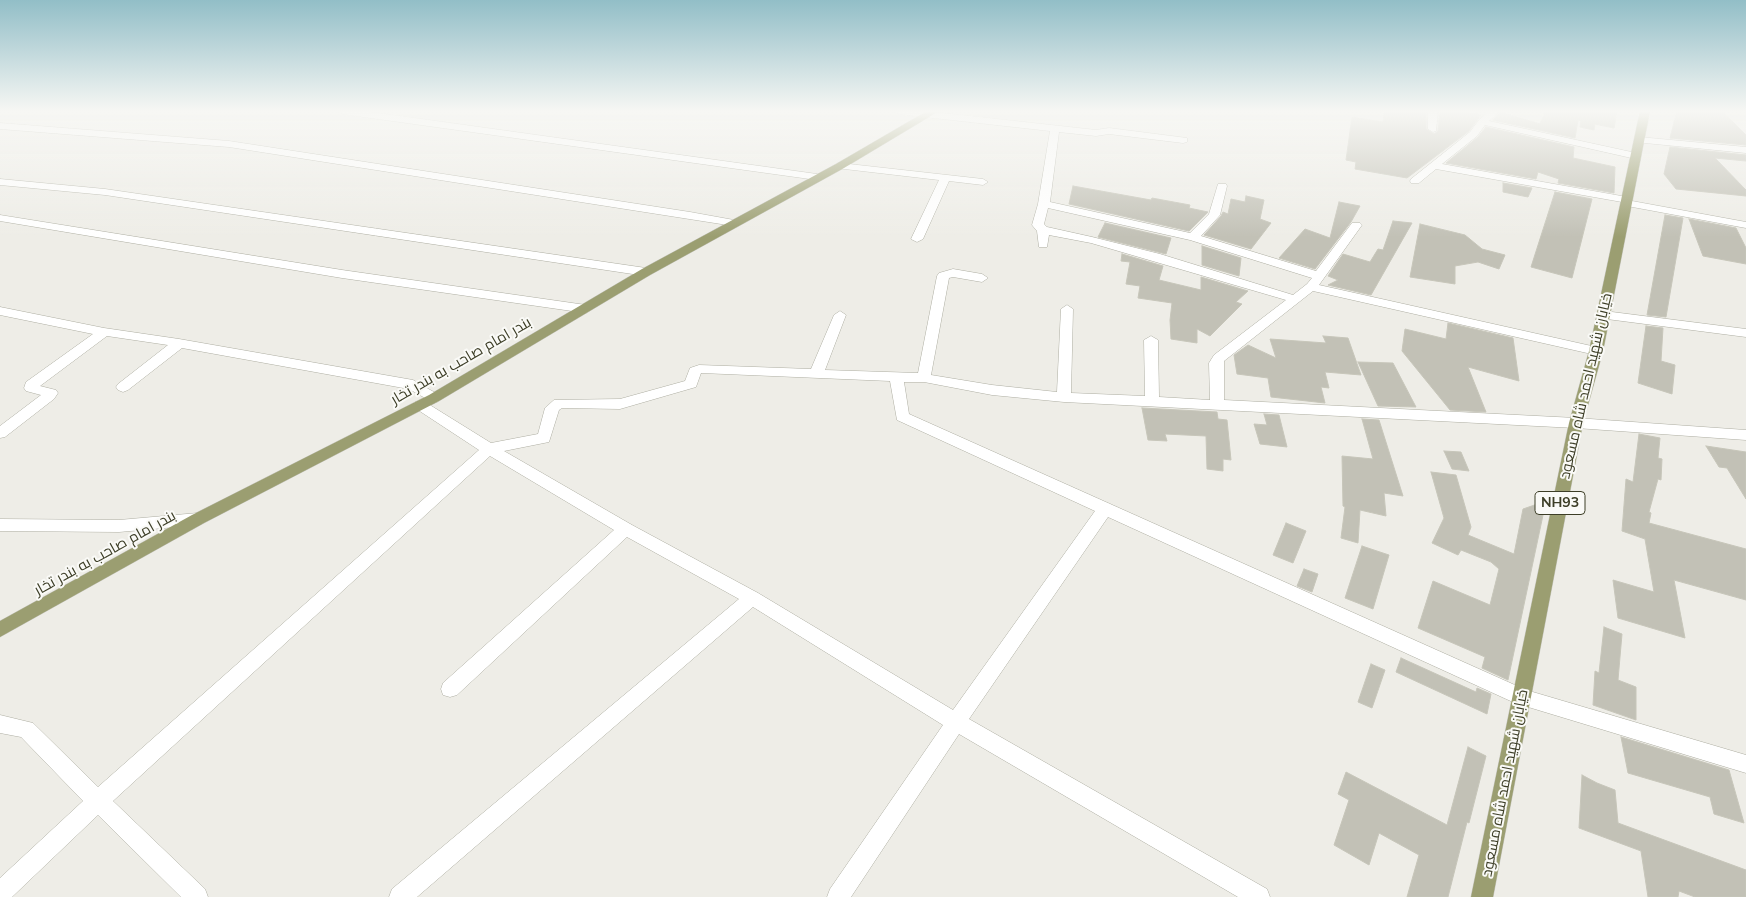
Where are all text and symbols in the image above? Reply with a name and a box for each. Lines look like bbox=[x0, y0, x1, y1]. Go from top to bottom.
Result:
street label: خیابان شهید احمد شاه مسعود bbox=[1556, 291, 1616, 481]
street label: بندر امام صاحب به بندر تخار bbox=[388, 313, 534, 409]
road number: NH93 bbox=[1535, 492, 1585, 514]
street label: بندر امام صاحب به بندر تخار bbox=[31, 507, 179, 599]
street label: خیابان شهید احمد شاه مسعود bbox=[1478, 688, 1532, 878]

